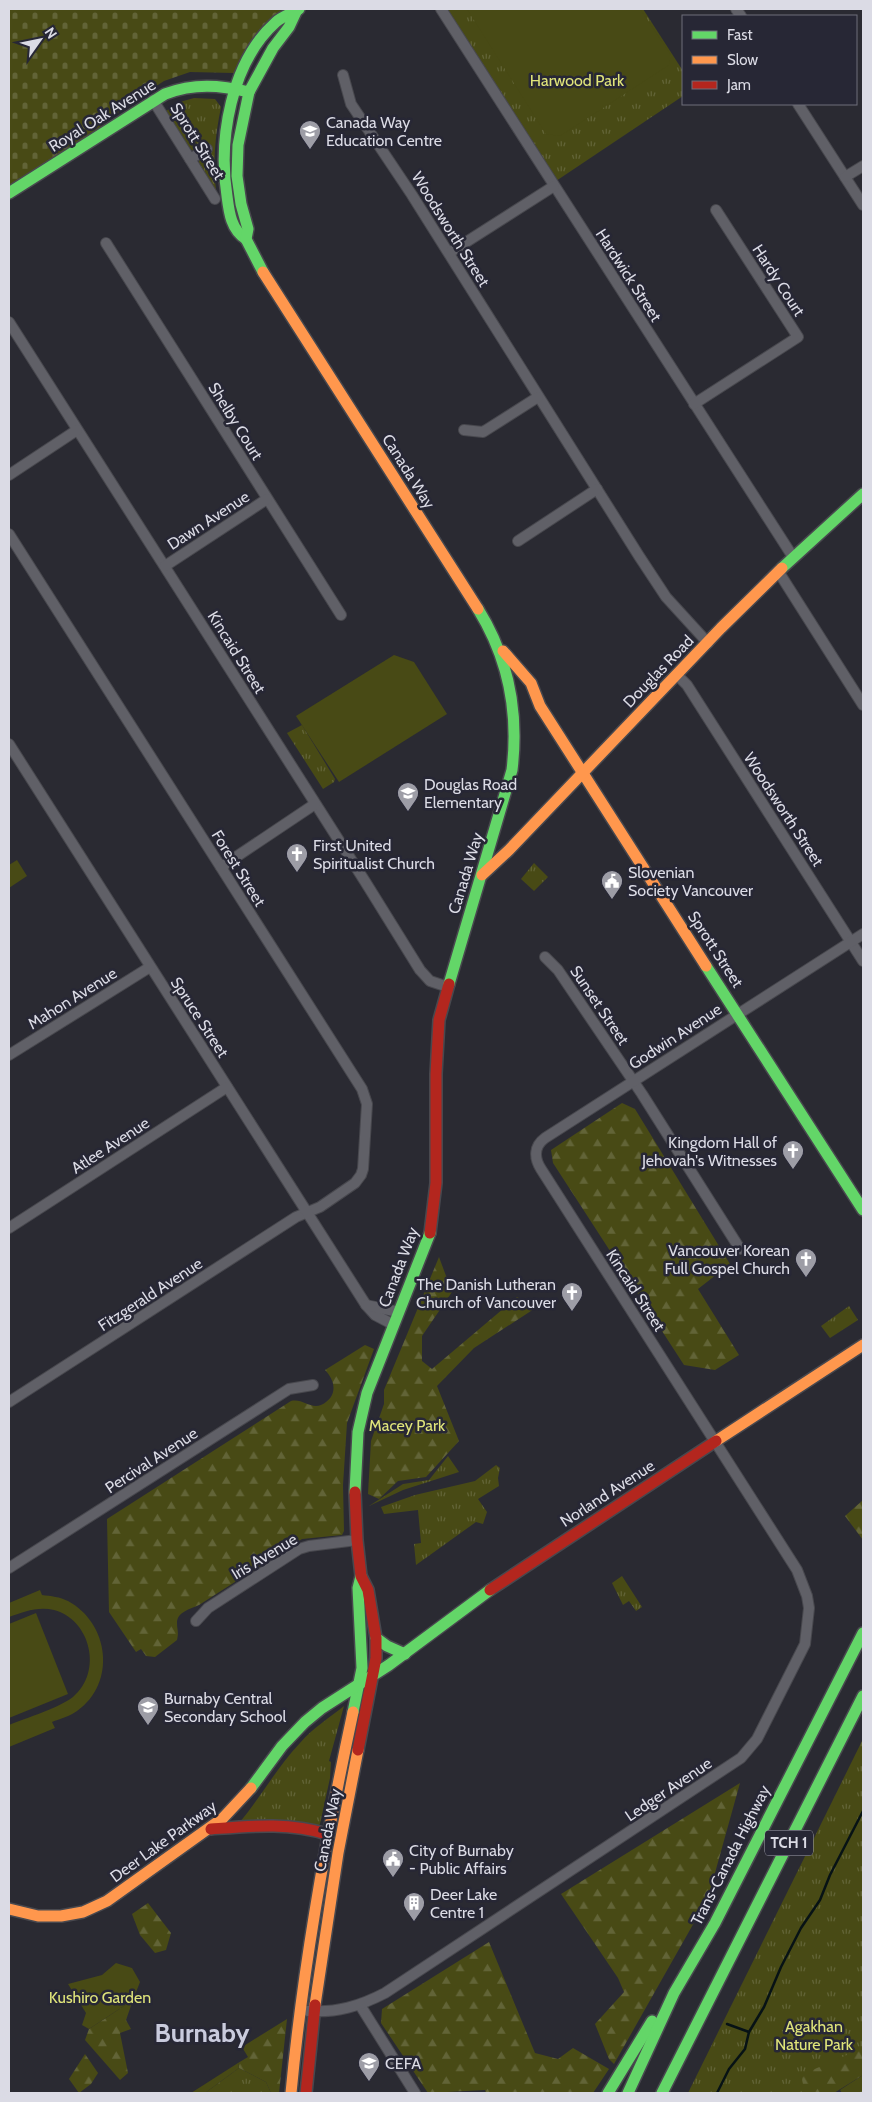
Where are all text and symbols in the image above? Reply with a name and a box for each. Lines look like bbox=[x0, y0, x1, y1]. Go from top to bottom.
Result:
north arrow bbox=[15, 15, 65, 65]
legend bbox=[682, 15, 857, 105]
text: N bbox=[41, 24, 61, 42]
text: Fast bbox=[727, 26, 752, 44]
text: Slow bbox=[727, 51, 758, 69]
park label: Harwood Park bbox=[530, 71, 625, 90]
street label: Royal Oak Avenue bbox=[45, 75, 159, 156]
text: Jam bbox=[726, 76, 751, 94]
street label: Sprott Street bbox=[166, 99, 229, 184]
place label: Canada Way Education Centre bbox=[326, 113, 442, 150]
school or university icon: Canada Way Education Centre bbox=[298, 119, 322, 150]
street label: Woodsworth Street bbox=[408, 168, 494, 291]
street label: Hardwick Street bbox=[592, 225, 666, 326]
street label: Hardy Court bbox=[748, 241, 809, 320]
street label: Shelby Court bbox=[204, 379, 267, 464]
street label: Canada Way bbox=[378, 431, 439, 512]
street label: Dawn Avenue bbox=[164, 487, 253, 554]
street label: Kincaid Street bbox=[204, 607, 270, 698]
street label: Douglas Road bbox=[619, 631, 698, 711]
street label: Woodsworth Street bbox=[740, 749, 828, 870]
place label: Douglas Road Elementary bbox=[424, 775, 517, 812]
school or university icon: Douglas Road Elementary bbox=[396, 781, 420, 812]
street label: Forest Street bbox=[208, 827, 270, 910]
street label: Canada Way bbox=[444, 830, 487, 916]
place label: First United Spiritualist Church bbox=[313, 836, 435, 873]
church icon: First United Spiritualist Church bbox=[285, 842, 309, 873]
place label: Slovenian Society Vancouver bbox=[628, 863, 754, 900]
public building icon: Slovenian Society Vancouver bbox=[600, 869, 624, 900]
street label: Sprott Street bbox=[684, 908, 748, 992]
street label: Sunset Street bbox=[566, 962, 633, 1049]
street label: Mahon Avenue bbox=[24, 964, 120, 1033]
street label: Spruce Street bbox=[167, 974, 233, 1061]
street label: Godwin Avenue bbox=[625, 999, 725, 1073]
street label: Atlee Avenue bbox=[68, 1113, 153, 1178]
place label: Kingdom Hall of Jehovah's Witnesses bbox=[641, 1133, 778, 1170]
church icon: Kingdom Hall of Jehovah's Witnesses bbox=[781, 1139, 805, 1170]
street label: Canada Way bbox=[374, 1224, 422, 1310]
place label: Vancouver Korean Full Gospel Church bbox=[664, 1241, 790, 1278]
street label: Kincaid Street bbox=[602, 1246, 669, 1335]
church icon: Vancouver Korean Full Gospel Church bbox=[794, 1247, 818, 1278]
street label: Fitzgerald Avenue bbox=[95, 1254, 206, 1335]
place label: The Danish Lutheran Church of Vancouver bbox=[416, 1275, 557, 1312]
church icon: The Danish Lutheran Church of Vancouver bbox=[560, 1281, 584, 1312]
park label: Macey Park bbox=[369, 1416, 446, 1435]
street label: Percival Avenue bbox=[102, 1424, 201, 1497]
street label: Norland Avenue bbox=[557, 1456, 658, 1531]
street label: Iris Avenue bbox=[228, 1529, 301, 1583]
place label: Burnaby Central Secondary School bbox=[164, 1689, 287, 1726]
school or university icon: Burnaby Central Secondary School bbox=[136, 1695, 160, 1726]
street label: Ledger Avenue bbox=[621, 1753, 715, 1825]
street label: Trans-Canada Highway bbox=[687, 1782, 774, 1928]
street label: Canada Way bbox=[310, 1787, 345, 1873]
street label: Deer Lake Parkway bbox=[106, 1796, 220, 1886]
road number: TCH 1 bbox=[765, 1830, 813, 1856]
place label: City of Burnaby - Public Affairs bbox=[409, 1841, 514, 1878]
public building icon: City of Burnaby - Public Affairs bbox=[381, 1847, 405, 1878]
place label: Deer Lake Centre 1 bbox=[430, 1885, 497, 1922]
building icon: Deer Lake Centre 1 bbox=[402, 1891, 426, 1922]
park label: Kushiro Garden bbox=[49, 1988, 151, 2007]
district label: Burnaby bbox=[155, 2017, 249, 2049]
park label: Agakhan Nature Park bbox=[775, 2017, 854, 2054]
school or university icon: CEFA bbox=[357, 2051, 381, 2082]
place label: CEFA bbox=[385, 2054, 421, 2073]

